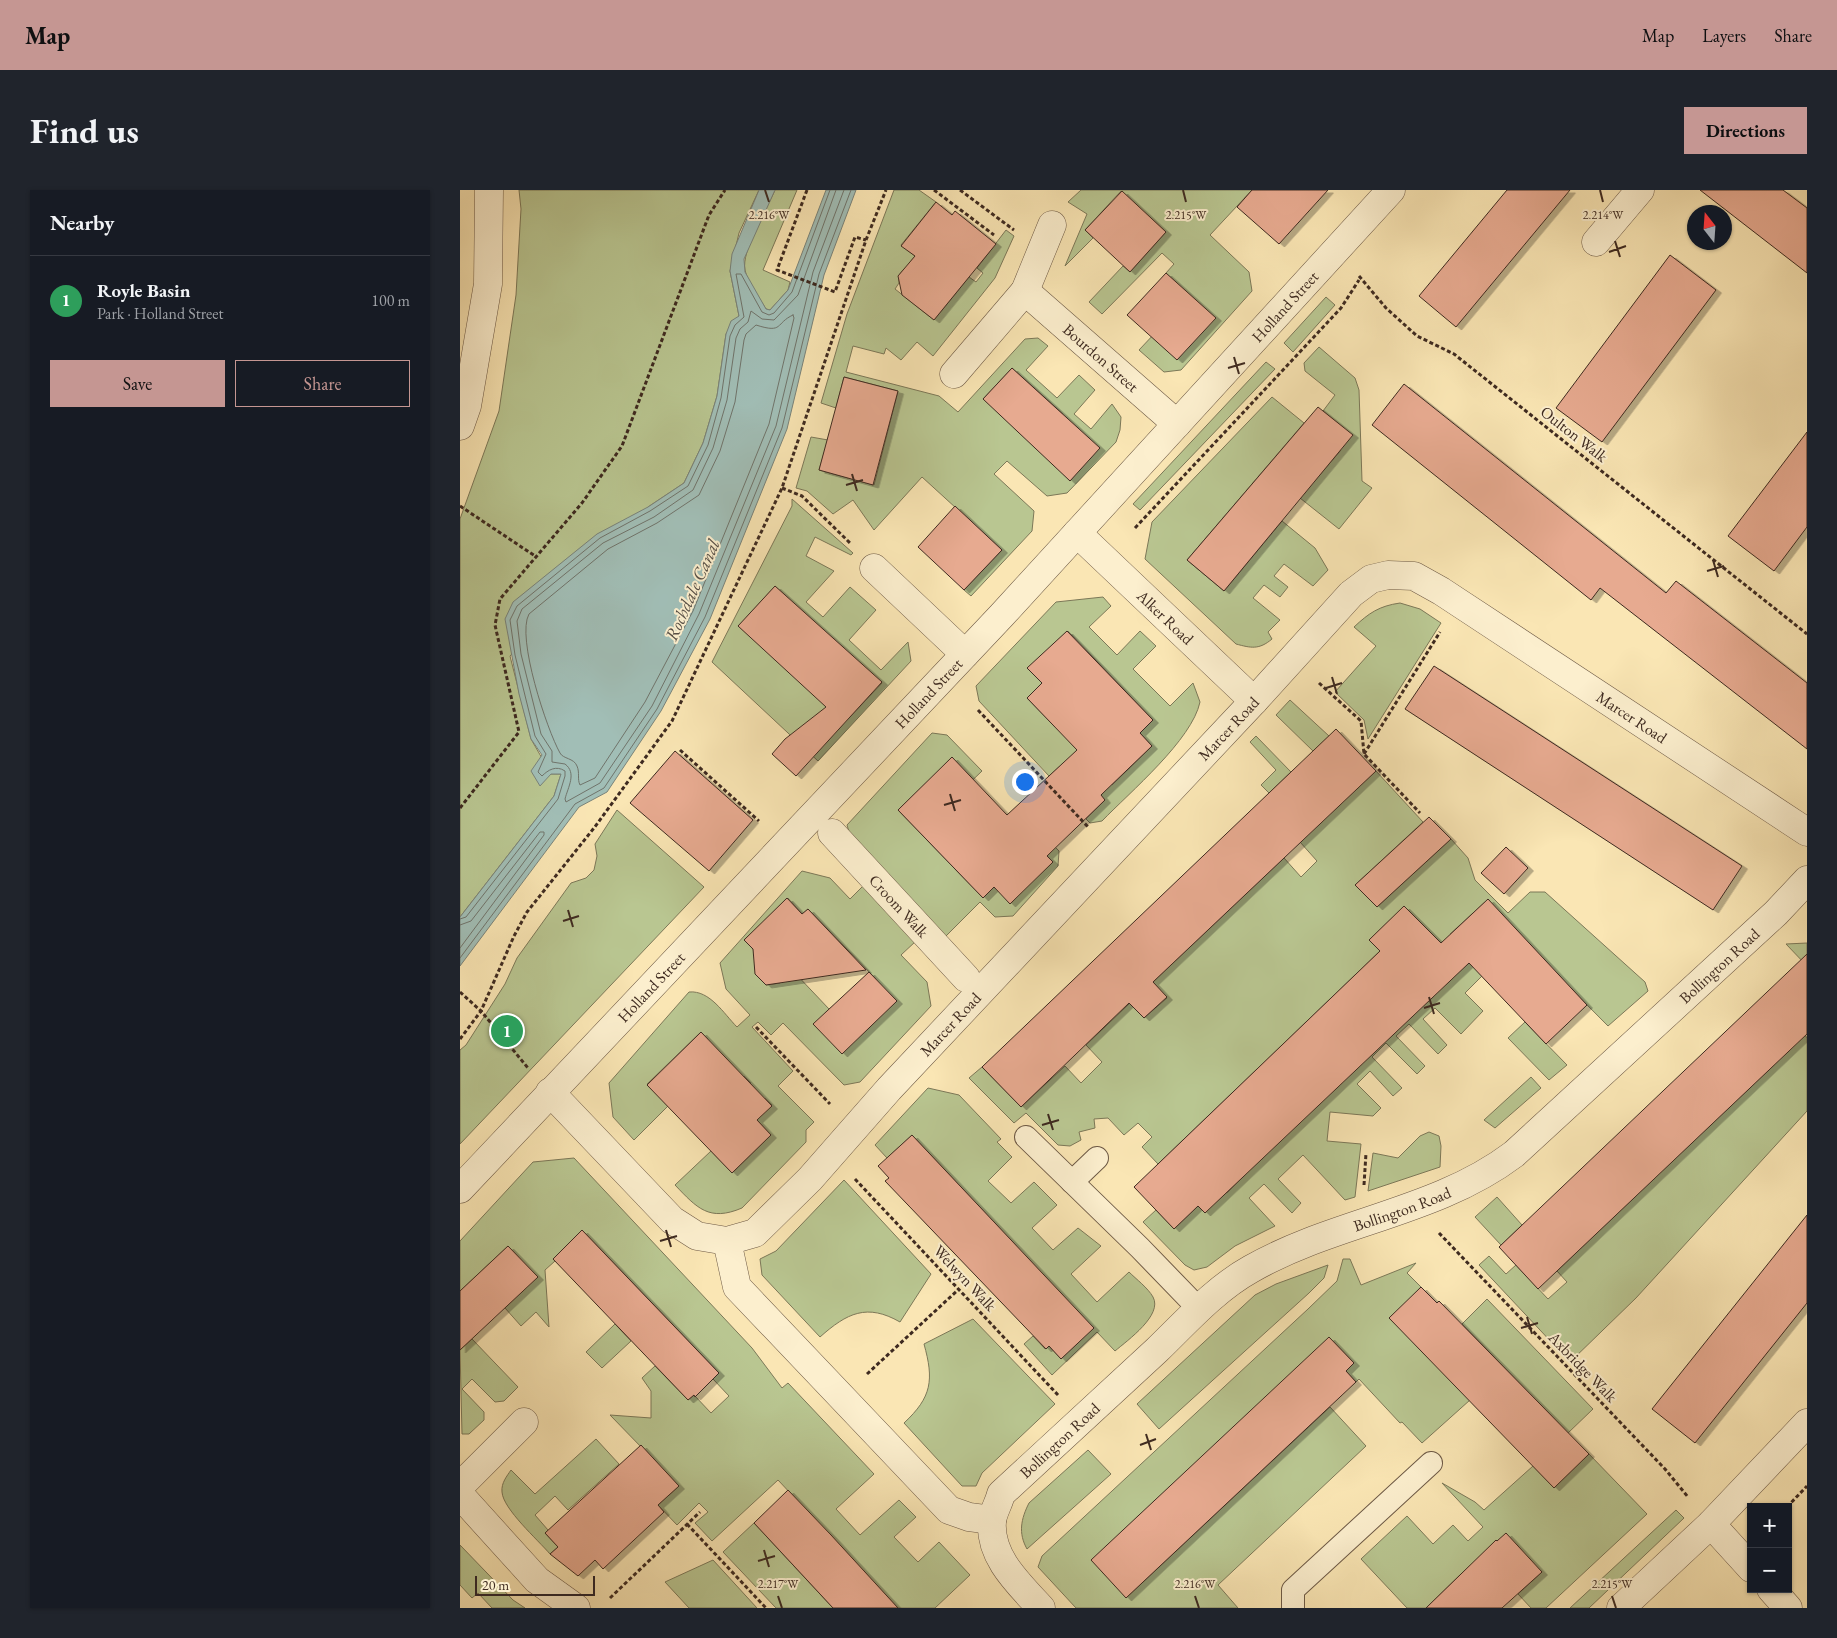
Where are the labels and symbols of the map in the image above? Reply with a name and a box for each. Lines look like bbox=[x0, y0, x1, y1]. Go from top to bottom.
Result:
north arrow bbox=[1687, 205, 1732, 250]
text: 2.216°W bbox=[749, 207, 790, 223]
text: 2.215°W bbox=[1166, 207, 1207, 223]
text: 2.214°W bbox=[1583, 207, 1624, 223]
street label: Holland Street bbox=[1247, 266, 1323, 346]
street label: Bourdon Street bbox=[1059, 319, 1143, 396]
street label: Oulton Walk bbox=[1536, 401, 1612, 467]
water label: Rochdale Canal bbox=[659, 535, 725, 644]
street label: Alker Road bbox=[1132, 584, 1199, 650]
street label: Holland Street bbox=[890, 653, 967, 733]
street label: Marcer Road bbox=[1593, 686, 1672, 748]
street label: Marcer Road bbox=[1193, 691, 1264, 765]
your location bbox=[1012, 769, 1038, 795]
street label: Croom Walk bbox=[865, 870, 934, 942]
street label: Bollington Road bbox=[1674, 922, 1764, 1008]
street label: Holland Street bbox=[612, 947, 689, 1027]
street label: Marcer Road bbox=[915, 987, 986, 1061]
pin: 1 bbox=[491, 1012, 523, 1050]
street label: Bollington Road bbox=[1350, 1181, 1455, 1236]
street label: Welwyn Walk bbox=[929, 1240, 1001, 1316]
street label: Axbridge Walk bbox=[1543, 1326, 1622, 1407]
street label: Bollington Road bbox=[1015, 1397, 1105, 1483]
scale bar bbox=[475, 1573, 595, 1596]
text: 2.217°W bbox=[758, 1576, 799, 1592]
text: 2.216°W bbox=[1175, 1576, 1216, 1592]
text: 2.215°W bbox=[1592, 1576, 1633, 1592]

